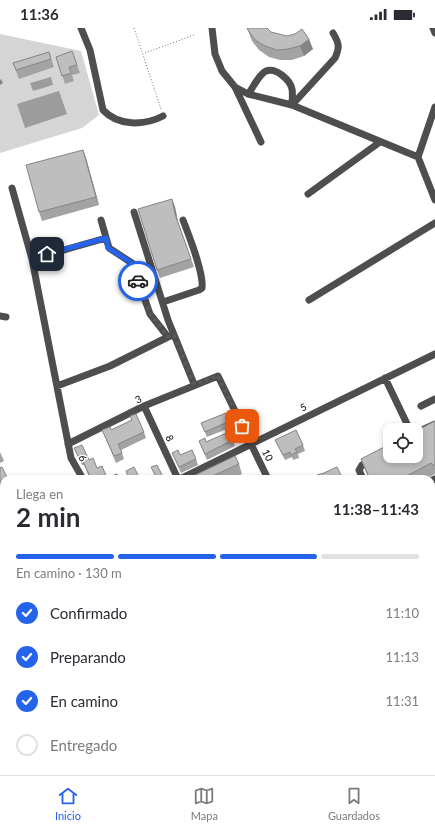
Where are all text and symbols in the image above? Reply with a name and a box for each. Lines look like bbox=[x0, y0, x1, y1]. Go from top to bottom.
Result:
text: 11:36 bbox=[20, 5, 59, 23]
pin bbox=[30, 237, 64, 271]
icon: home bbox=[36, 243, 58, 265]
courier bbox=[118, 261, 158, 301]
icon: car bbox=[127, 270, 149, 292]
street label: 3 bbox=[133, 392, 143, 406]
street label: 5 bbox=[298, 400, 308, 414]
pin bbox=[225, 409, 259, 443]
icon: bag bbox=[231, 415, 253, 437]
map controls bbox=[383, 423, 423, 463]
button: locate bbox=[383, 423, 423, 463]
street label: 8 bbox=[163, 433, 177, 443]
street label: 10 bbox=[260, 447, 276, 463]
street label: 6 bbox=[76, 453, 90, 463]
text: Llega en bbox=[16, 486, 63, 502]
text: 11:38–11:43 bbox=[333, 500, 419, 518]
text: 2 min bbox=[16, 501, 80, 533]
text: En camino · 130 m bbox=[16, 565, 122, 581]
icon: check bbox=[16, 602, 38, 624]
text: Confirmado bbox=[50, 604, 127, 622]
text: 11:10 bbox=[386, 605, 419, 621]
icon: check bbox=[16, 646, 38, 668]
text: Preparando bbox=[50, 648, 126, 666]
text: 11:13 bbox=[386, 649, 419, 665]
icon: check bbox=[16, 690, 38, 712]
text: En camino bbox=[50, 692, 118, 710]
text: 11:31 bbox=[386, 693, 419, 709]
text: Entregado bbox=[50, 736, 117, 754]
tab: Inicio bbox=[55, 785, 81, 822]
tab: Mapa bbox=[191, 785, 218, 822]
tab: Guardados bbox=[328, 785, 380, 822]

